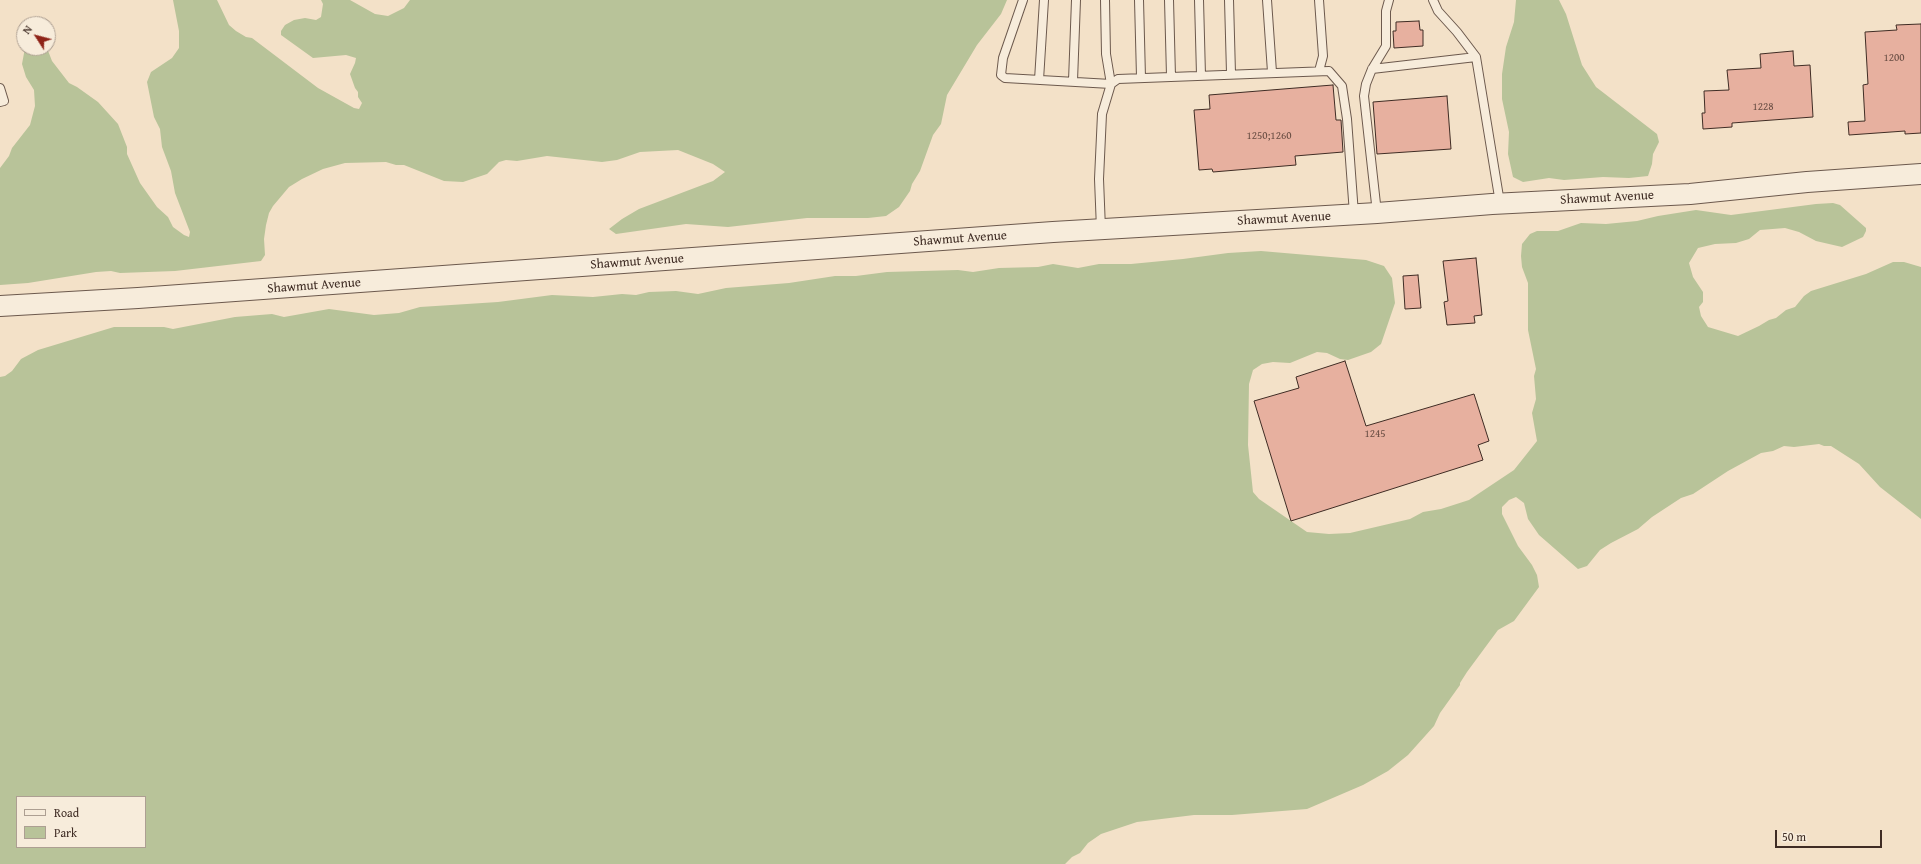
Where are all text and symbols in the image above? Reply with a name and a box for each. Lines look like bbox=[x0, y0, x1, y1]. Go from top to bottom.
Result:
north arrow bbox=[16, 16, 56, 56]
text: N bbox=[18, 22, 36, 37]
house number: 1200 bbox=[1883, 51, 1905, 65]
house number: 1228 bbox=[1752, 100, 1774, 114]
house number: 1250;1260 bbox=[1246, 129, 1292, 143]
street label: Shawmut Avenue bbox=[1560, 188, 1654, 208]
street label: Shawmut Avenue bbox=[1237, 209, 1331, 229]
street label: Shawmut Avenue bbox=[913, 228, 1007, 250]
street label: Shawmut Avenue bbox=[590, 251, 684, 273]
street label: Shawmut Avenue bbox=[267, 275, 361, 297]
house number: 1245 bbox=[1364, 427, 1386, 441]
legend bbox=[16, 796, 146, 848]
text: Road bbox=[54, 804, 79, 821]
scale bar bbox=[1777, 822, 1884, 848]
text: Park bbox=[54, 824, 77, 841]
text: 50 m bbox=[1782, 828, 1806, 845]

